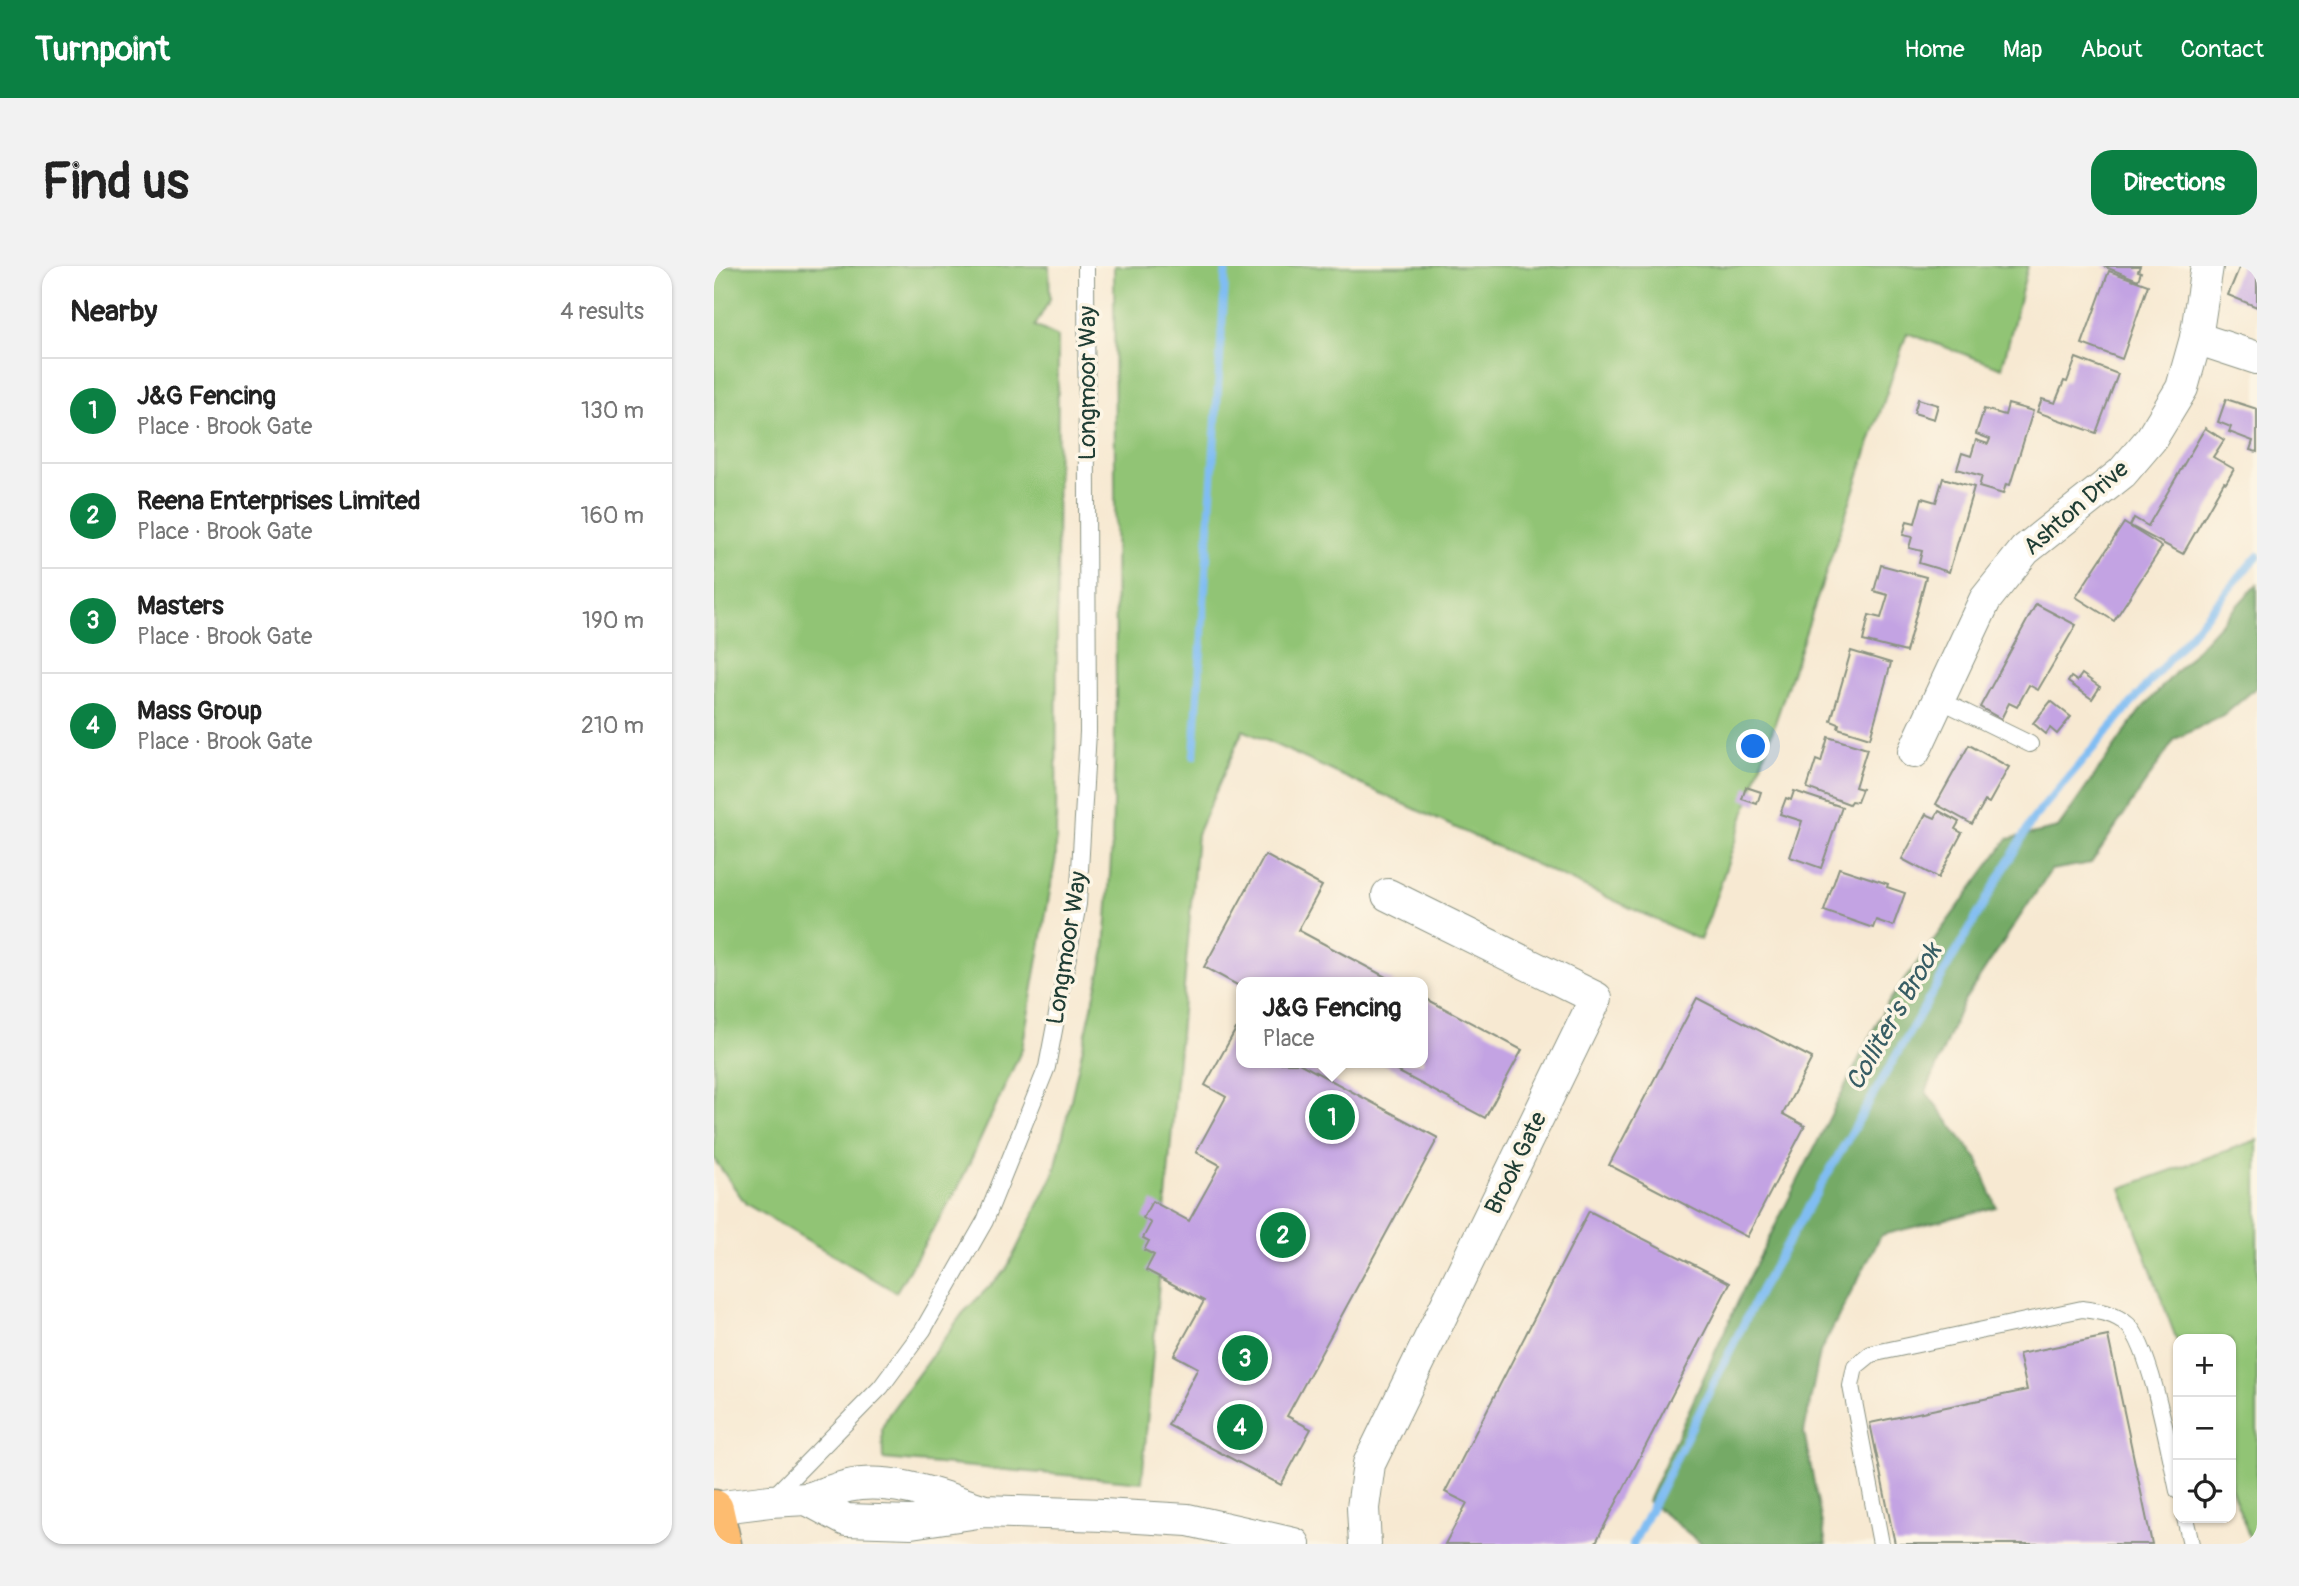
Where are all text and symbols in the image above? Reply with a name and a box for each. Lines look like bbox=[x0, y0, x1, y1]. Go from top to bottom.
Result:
text: Turnpoint bbox=[35, 29, 170, 70]
text: Home bbox=[1904, 35, 1965, 64]
text: Map bbox=[2003, 35, 2043, 64]
text: About bbox=[2081, 35, 2143, 64]
text: Contact bbox=[2181, 35, 2264, 64]
button: Directions bbox=[2091, 150, 2257, 215]
text: Find us bbox=[42, 152, 189, 213]
text: Nearby bbox=[70, 293, 157, 330]
text: 4 results bbox=[560, 297, 644, 326]
street label: Longmoor Way bbox=[1073, 306, 1102, 460]
text: J&G Fencing bbox=[137, 380, 276, 412]
text: 1 bbox=[89, 396, 98, 425]
text: 130 m bbox=[581, 396, 644, 425]
text: Place · Brook Gate bbox=[137, 412, 312, 441]
street label: Ashton Drive bbox=[2017, 454, 2135, 562]
text: Reena Enterprises Limited bbox=[137, 485, 420, 517]
text: 2 bbox=[87, 501, 99, 530]
text: 160 m bbox=[580, 501, 644, 530]
text: Place · Brook Gate bbox=[137, 517, 312, 546]
text: Masters bbox=[137, 590, 224, 622]
text: 3 bbox=[87, 606, 99, 635]
text: 190 m bbox=[582, 606, 644, 635]
text: Place · Brook Gate bbox=[137, 622, 312, 651]
text: Mass Group bbox=[137, 695, 262, 727]
text: 4 bbox=[86, 711, 100, 740]
text: 210 m bbox=[581, 711, 644, 740]
text: Place · Brook Gate bbox=[137, 727, 312, 756]
your location bbox=[1736, 729, 1770, 763]
street label: Longmoor Way bbox=[1041, 869, 1093, 1027]
water label: Colliter's Brook bbox=[1839, 936, 1950, 1096]
popup bbox=[1236, 977, 1428, 1068]
text: J&G Fencing bbox=[1263, 992, 1401, 1024]
text: Place bbox=[1263, 1024, 1314, 1053]
pin: 1 bbox=[1309, 1091, 1355, 1143]
street label: Brook Gate bbox=[1479, 1107, 1553, 1219]
pin: 2 bbox=[1260, 1209, 1306, 1261]
pin: 3 bbox=[1222, 1332, 1268, 1384]
map controls bbox=[2173, 1334, 2236, 1523]
button: + bbox=[2173, 1334, 2236, 1397]
button: − bbox=[2173, 1397, 2236, 1460]
pin: 4 bbox=[1217, 1401, 1263, 1453]
button: locate bbox=[2173, 1460, 2236, 1523]

